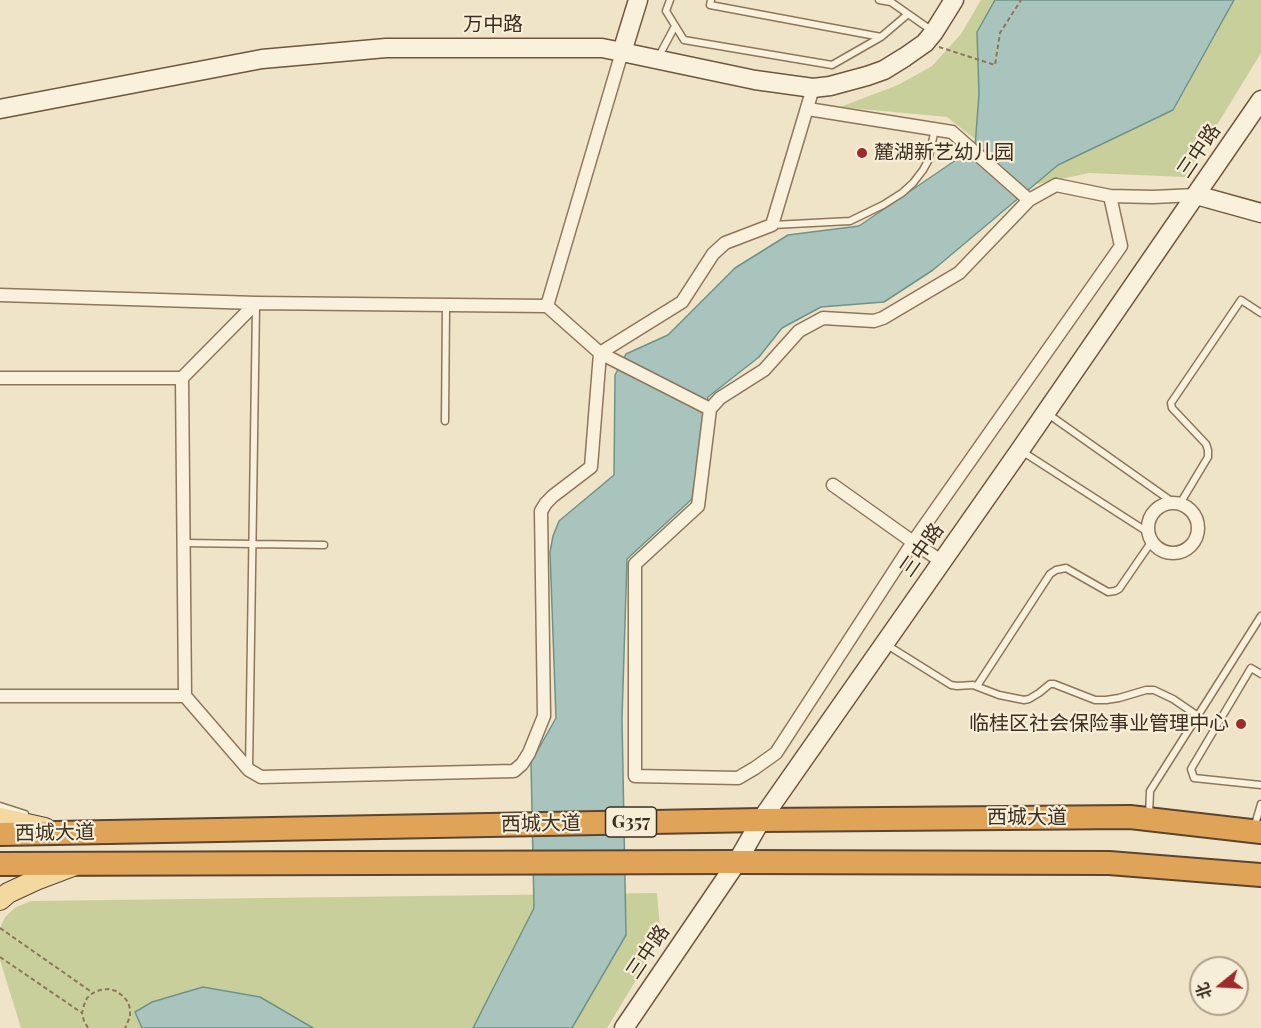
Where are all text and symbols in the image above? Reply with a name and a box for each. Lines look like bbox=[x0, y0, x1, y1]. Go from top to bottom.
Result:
street label: 万中路 bbox=[463, 13, 523, 37]
street label: 三中路 bbox=[1172, 119, 1226, 183]
place label: 麓湖新艺幼儿园 bbox=[874, 141, 1014, 165]
marker: 麓湖新艺幼儿园 bbox=[855, 146, 869, 160]
street label: 三中路 bbox=[895, 519, 949, 581]
place label: 临桂区社会保险事业管理中心 bbox=[969, 712, 1229, 736]
marker: 临桂区社会保险事业管理中心 bbox=[1234, 717, 1248, 731]
street label: 西城大道 bbox=[987, 806, 1067, 830]
road number: G357 bbox=[606, 807, 656, 837]
street label: 西城大道 bbox=[501, 811, 581, 837]
street label: 西城大道 bbox=[15, 820, 95, 846]
street label: 三中路 bbox=[621, 920, 675, 984]
north arrow bbox=[1189, 956, 1249, 1016]
text: 北 bbox=[1191, 980, 1216, 1002]

